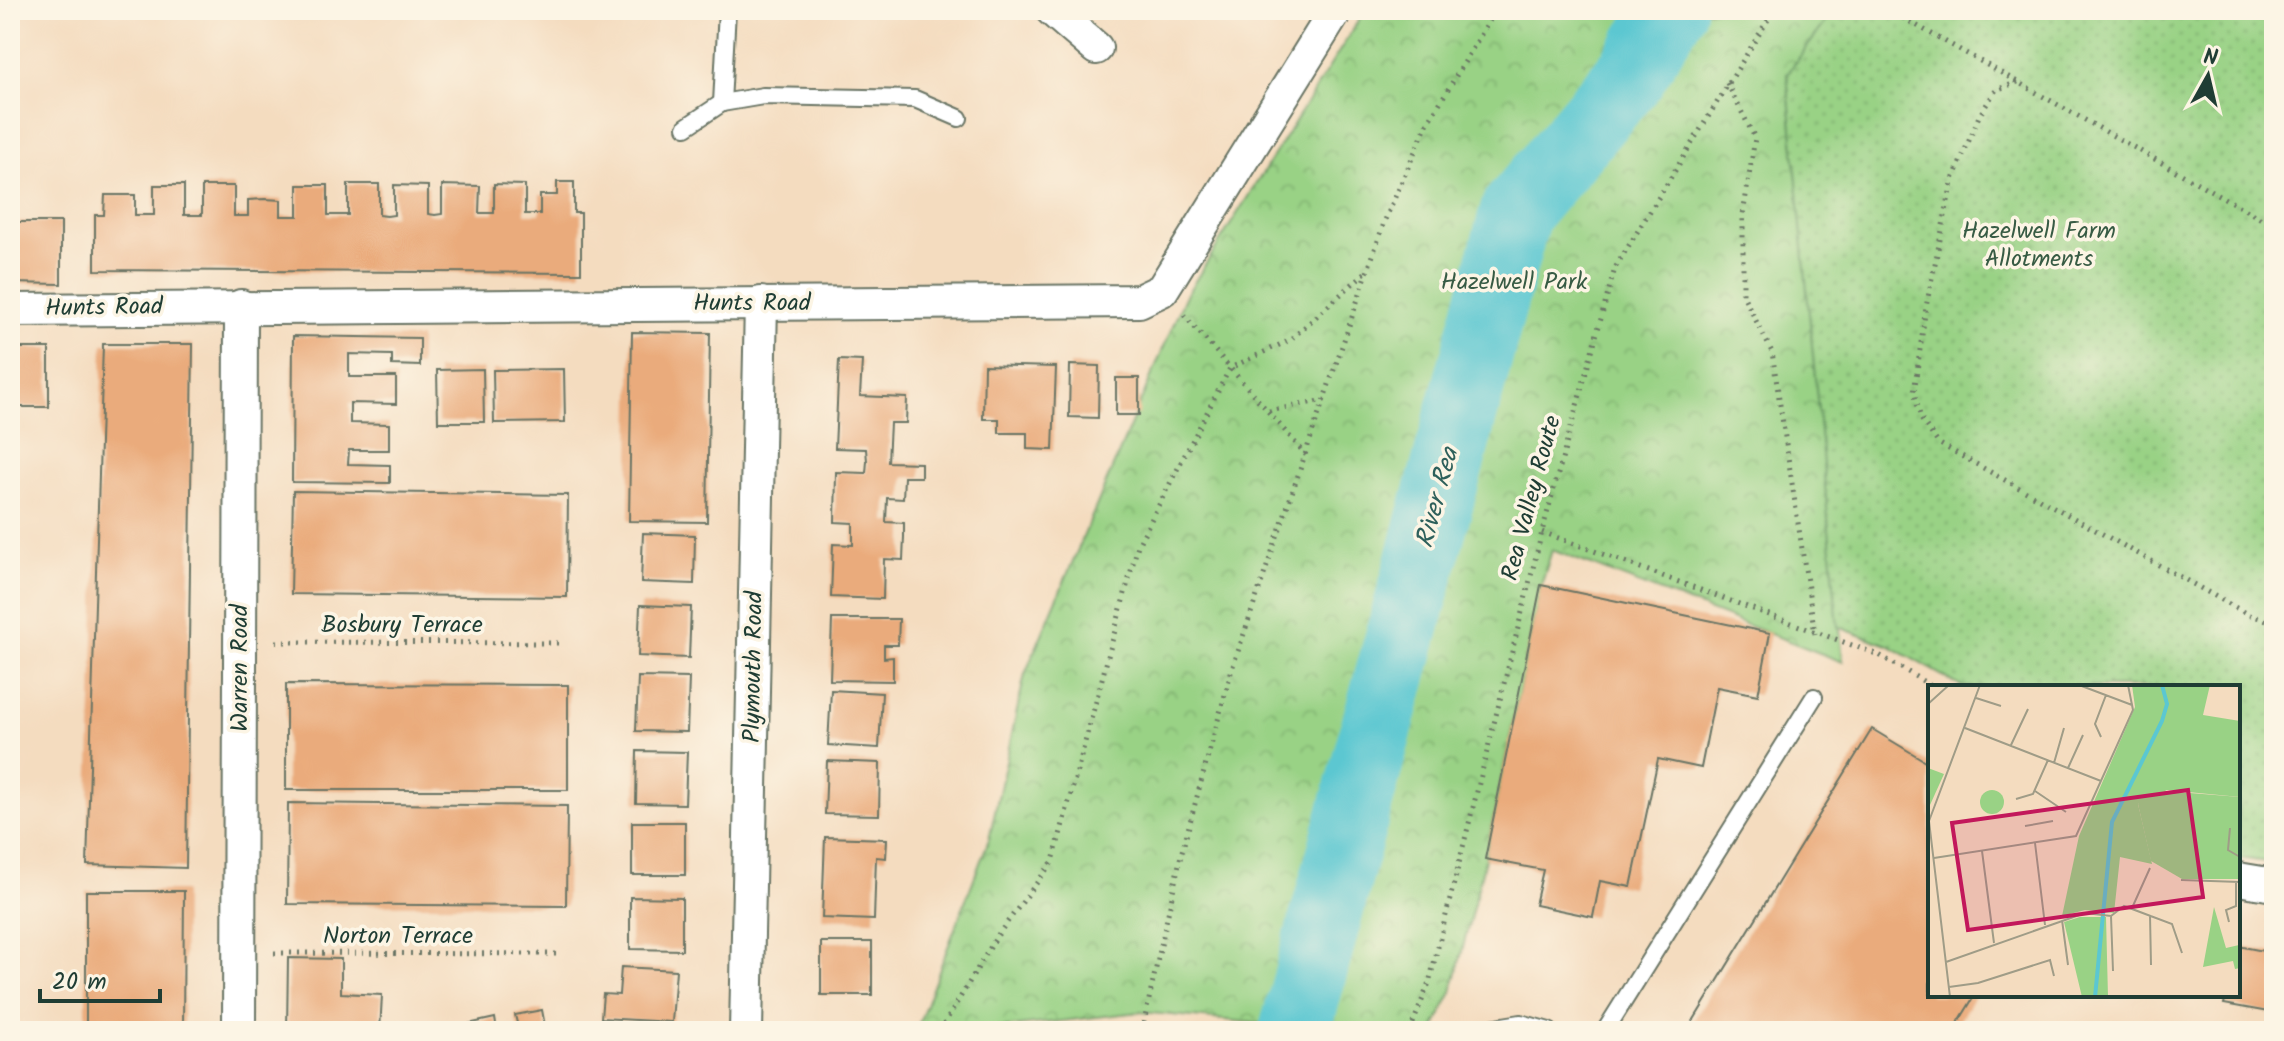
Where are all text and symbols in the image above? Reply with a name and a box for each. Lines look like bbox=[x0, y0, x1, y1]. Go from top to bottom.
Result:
north arrow bbox=[2168, 36, 2248, 116]
text: N bbox=[2201, 40, 2220, 77]
park label: Hazelwell Farm Allotments bbox=[1962, 212, 2116, 279]
park label: Hazelwell Park bbox=[1441, 263, 1588, 302]
street label: Hunts Road bbox=[693, 284, 812, 323]
street label: Hunts Road bbox=[45, 287, 164, 329]
street label: Rea Valley Route bbox=[1491, 411, 1573, 585]
water label: River Rea bbox=[1404, 441, 1472, 553]
street label: Plymouth Road bbox=[733, 590, 775, 743]
street label: Warren Road bbox=[221, 603, 260, 732]
street label: Bosbury Terrace bbox=[321, 606, 483, 645]
inset map bbox=[1928, 685, 2240, 997]
street label: Norton Terrace bbox=[323, 917, 473, 956]
scale bar bbox=[40, 953, 160, 1003]
text: 20 m bbox=[52, 963, 107, 1002]

